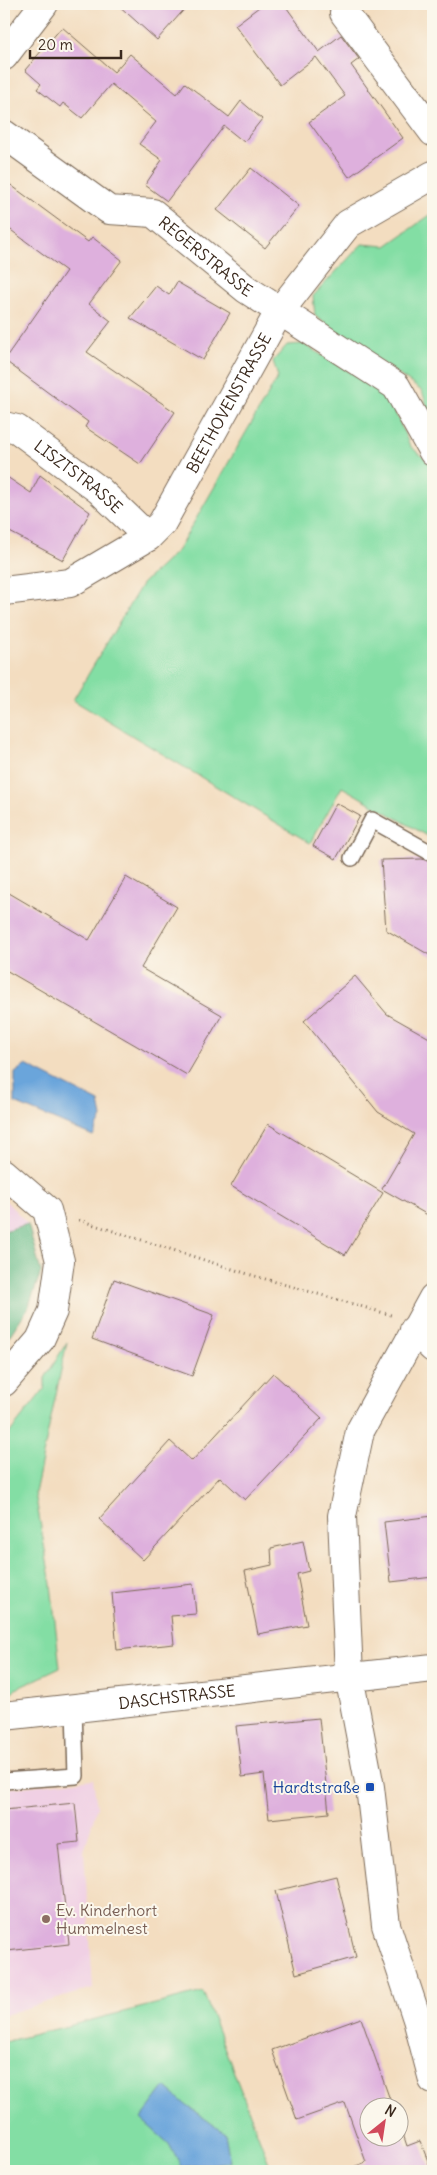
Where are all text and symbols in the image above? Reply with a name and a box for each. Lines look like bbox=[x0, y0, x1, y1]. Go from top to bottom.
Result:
scale bar bbox=[30, 28, 121, 60]
text: 20 m bbox=[38, 35, 73, 54]
street label: REGERSTRASSE bbox=[155, 212, 256, 301]
street label: BEETHOVENSTRASSE bbox=[182, 330, 275, 476]
street label: LISZTSTRASSE bbox=[30, 435, 127, 517]
street label: DASCHSTRASSE bbox=[117, 1680, 236, 1713]
place label: Hardtstraße bbox=[273, 1777, 360, 1797]
marker: Hardtstraße bbox=[364, 1781, 376, 1793]
place label: Ev. Kinderhort Hummelnest bbox=[56, 1900, 158, 1938]
marker: Ev. Kinderhort Hummelnest bbox=[40, 1913, 52, 1925]
north arrow bbox=[360, 2098, 410, 2148]
text: N bbox=[382, 2101, 399, 2121]

